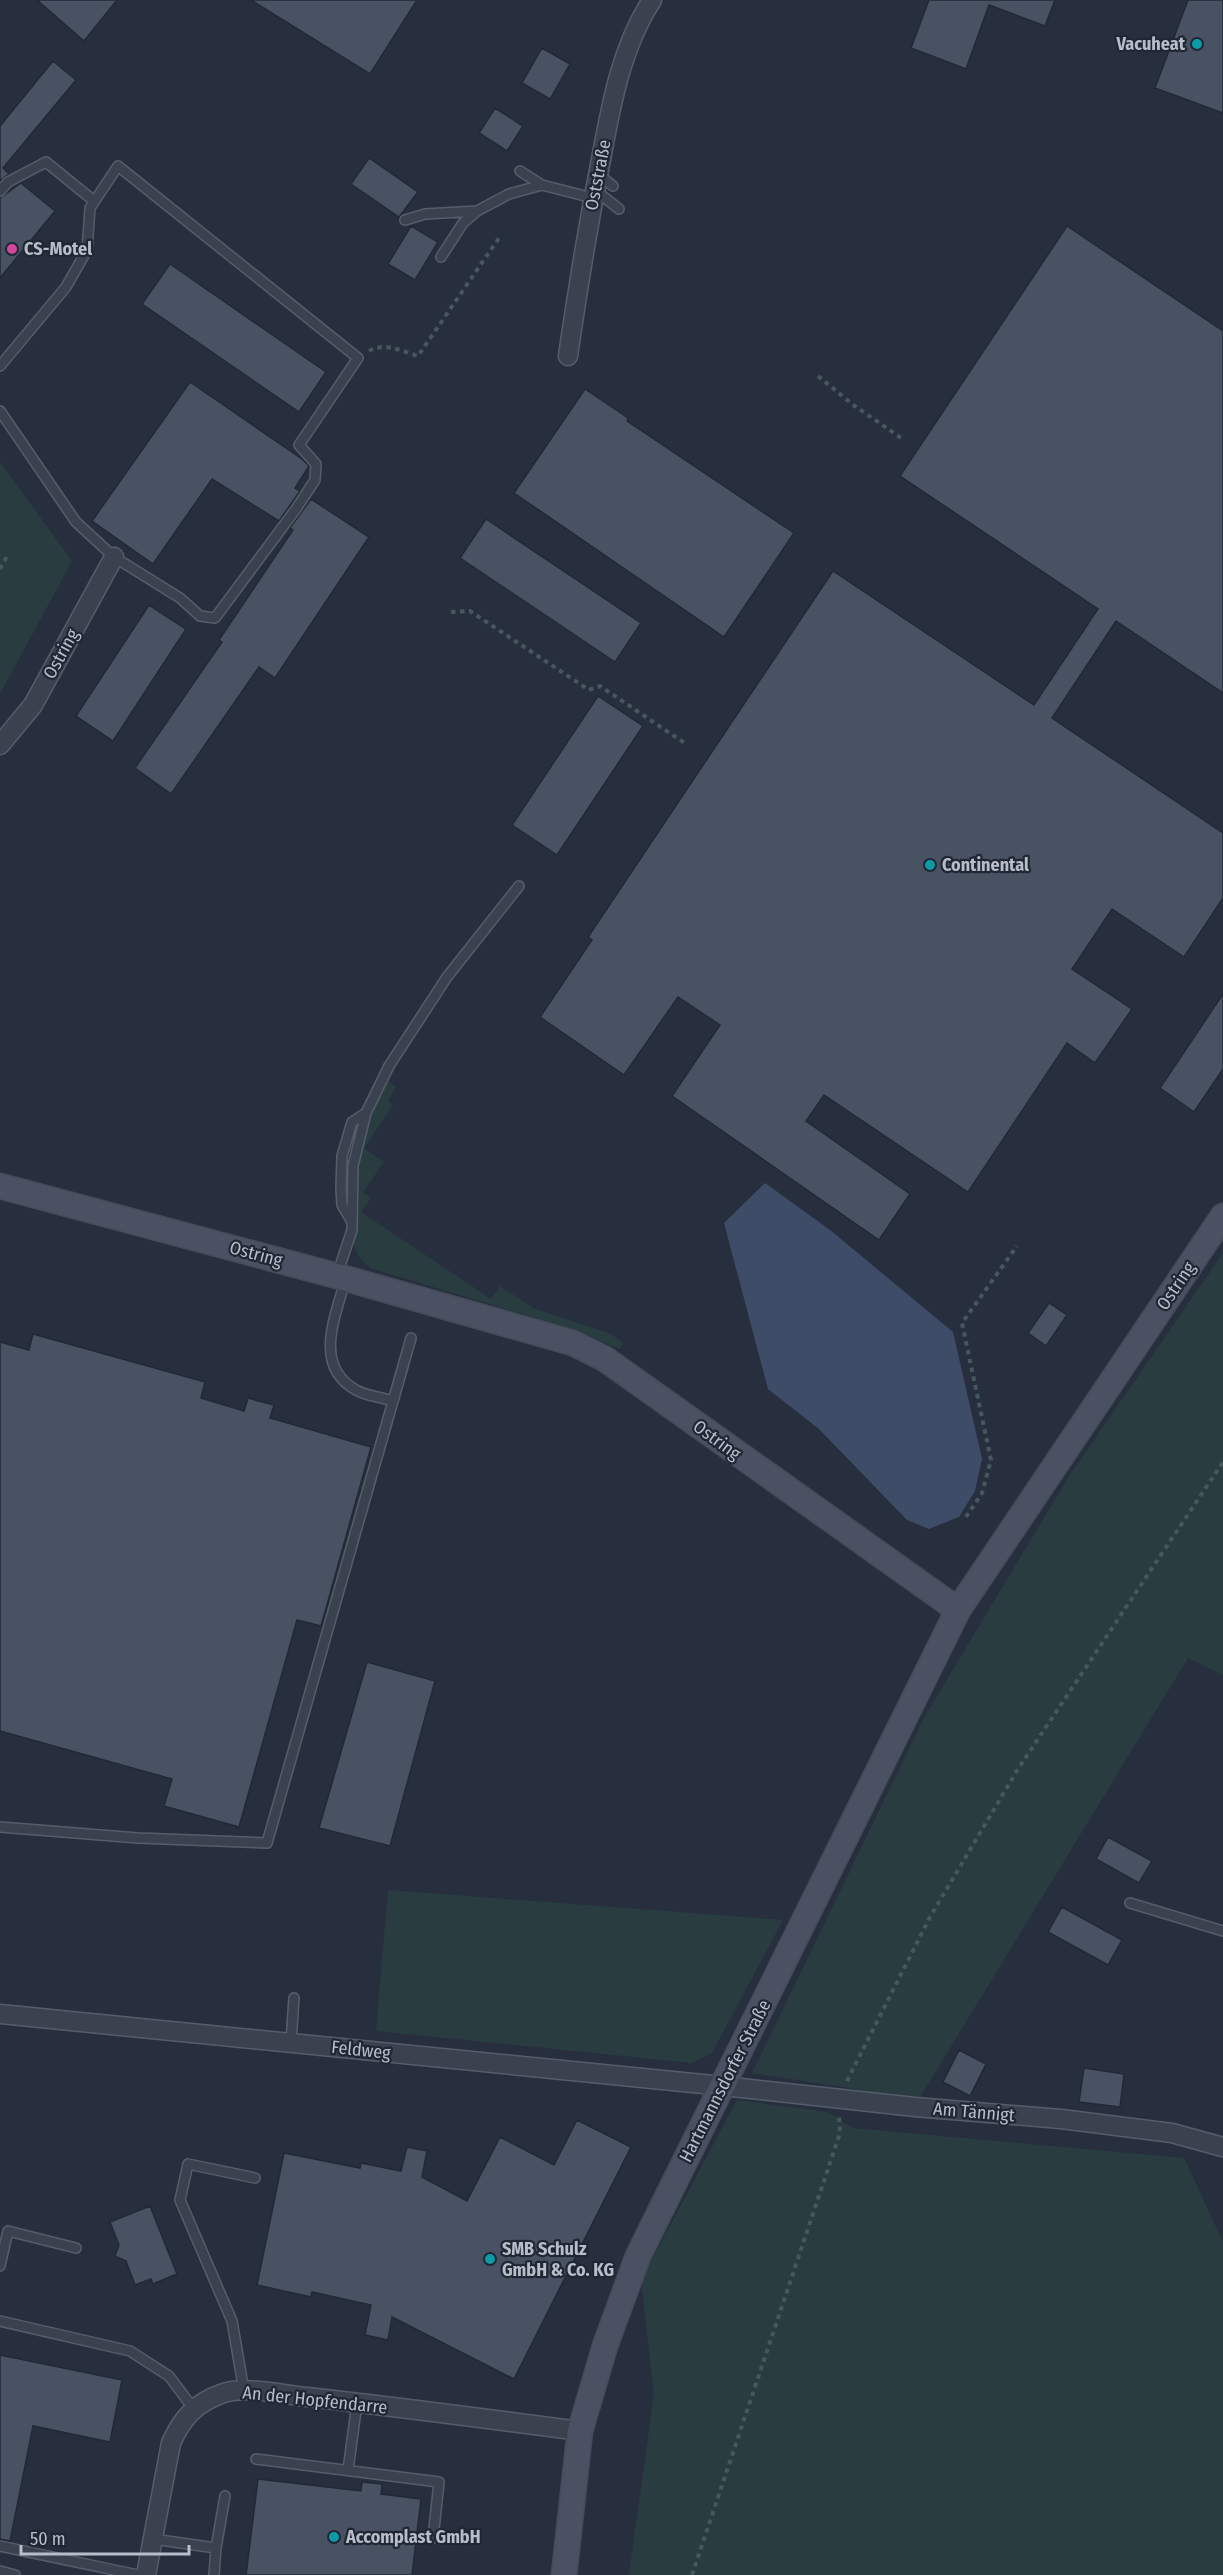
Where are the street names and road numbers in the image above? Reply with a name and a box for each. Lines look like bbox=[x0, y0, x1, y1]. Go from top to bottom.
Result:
street label: Oststraße bbox=[580, 138, 616, 212]
street label: Ostring bbox=[38, 625, 84, 683]
street label: Ostring bbox=[227, 1236, 285, 1272]
street label: Ostring bbox=[1152, 1257, 1200, 1314]
street label: Ostring bbox=[689, 1415, 746, 1465]
street label: Hartmannsdorfer Straße bbox=[675, 1996, 776, 2166]
street label: Feldweg bbox=[330, 2036, 392, 2064]
street label: Am Tännigt bbox=[932, 2097, 1016, 2127]
street label: An der Hopfendarre bbox=[242, 2381, 389, 2419]

